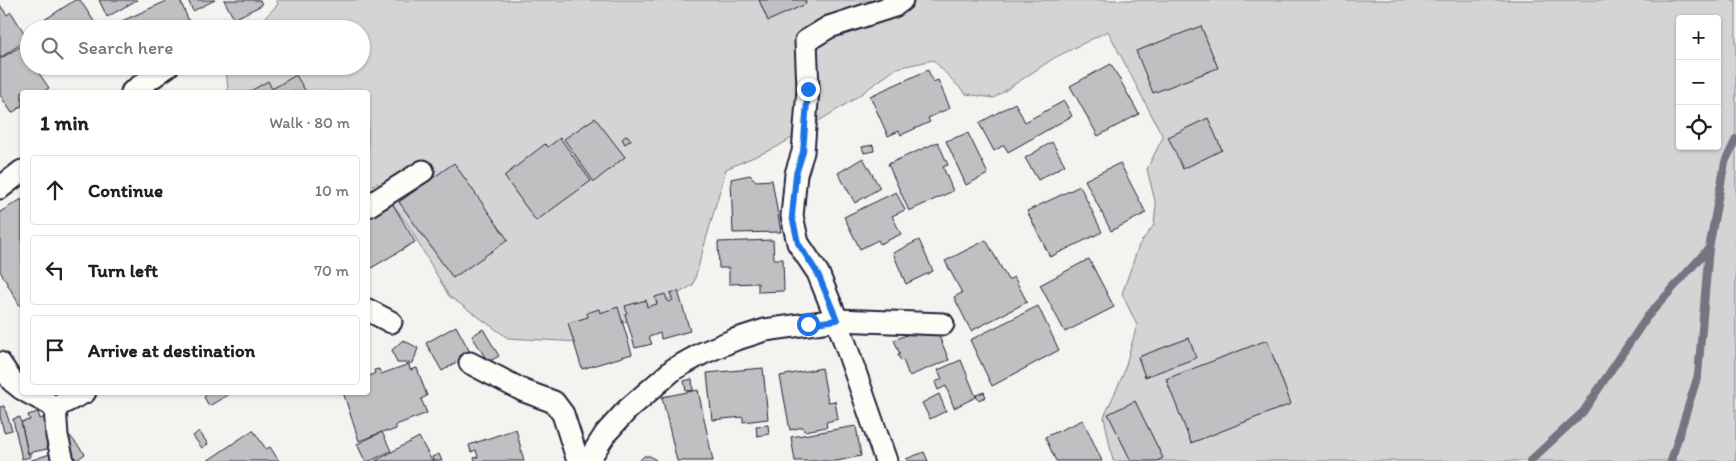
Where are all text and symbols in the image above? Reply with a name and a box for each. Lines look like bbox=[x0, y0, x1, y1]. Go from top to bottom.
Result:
map controls bbox=[1676, 15, 1721, 150]
button: + bbox=[1676, 15, 1721, 60]
search box bbox=[20, 20, 370, 75]
icon: search bbox=[38, 34, 66, 62]
text: Search here bbox=[78, 36, 173, 59]
button: − bbox=[1676, 60, 1721, 105]
route end bbox=[797, 78, 820, 101]
button: locate bbox=[1676, 105, 1721, 150]
text: 1 min bbox=[40, 110, 89, 135]
text: Walk · 80 m bbox=[269, 113, 350, 132]
icon: ahead bbox=[41, 176, 69, 204]
text: Continue bbox=[88, 179, 163, 202]
text: 10 m bbox=[315, 181, 349, 200]
icon: left bbox=[41, 256, 69, 284]
text: Turn left bbox=[88, 259, 158, 282]
text: 70 m bbox=[314, 261, 349, 280]
route start bbox=[797, 313, 820, 336]
icon: arrive bbox=[41, 336, 69, 364]
text: Arrive at destination bbox=[88, 339, 255, 362]

